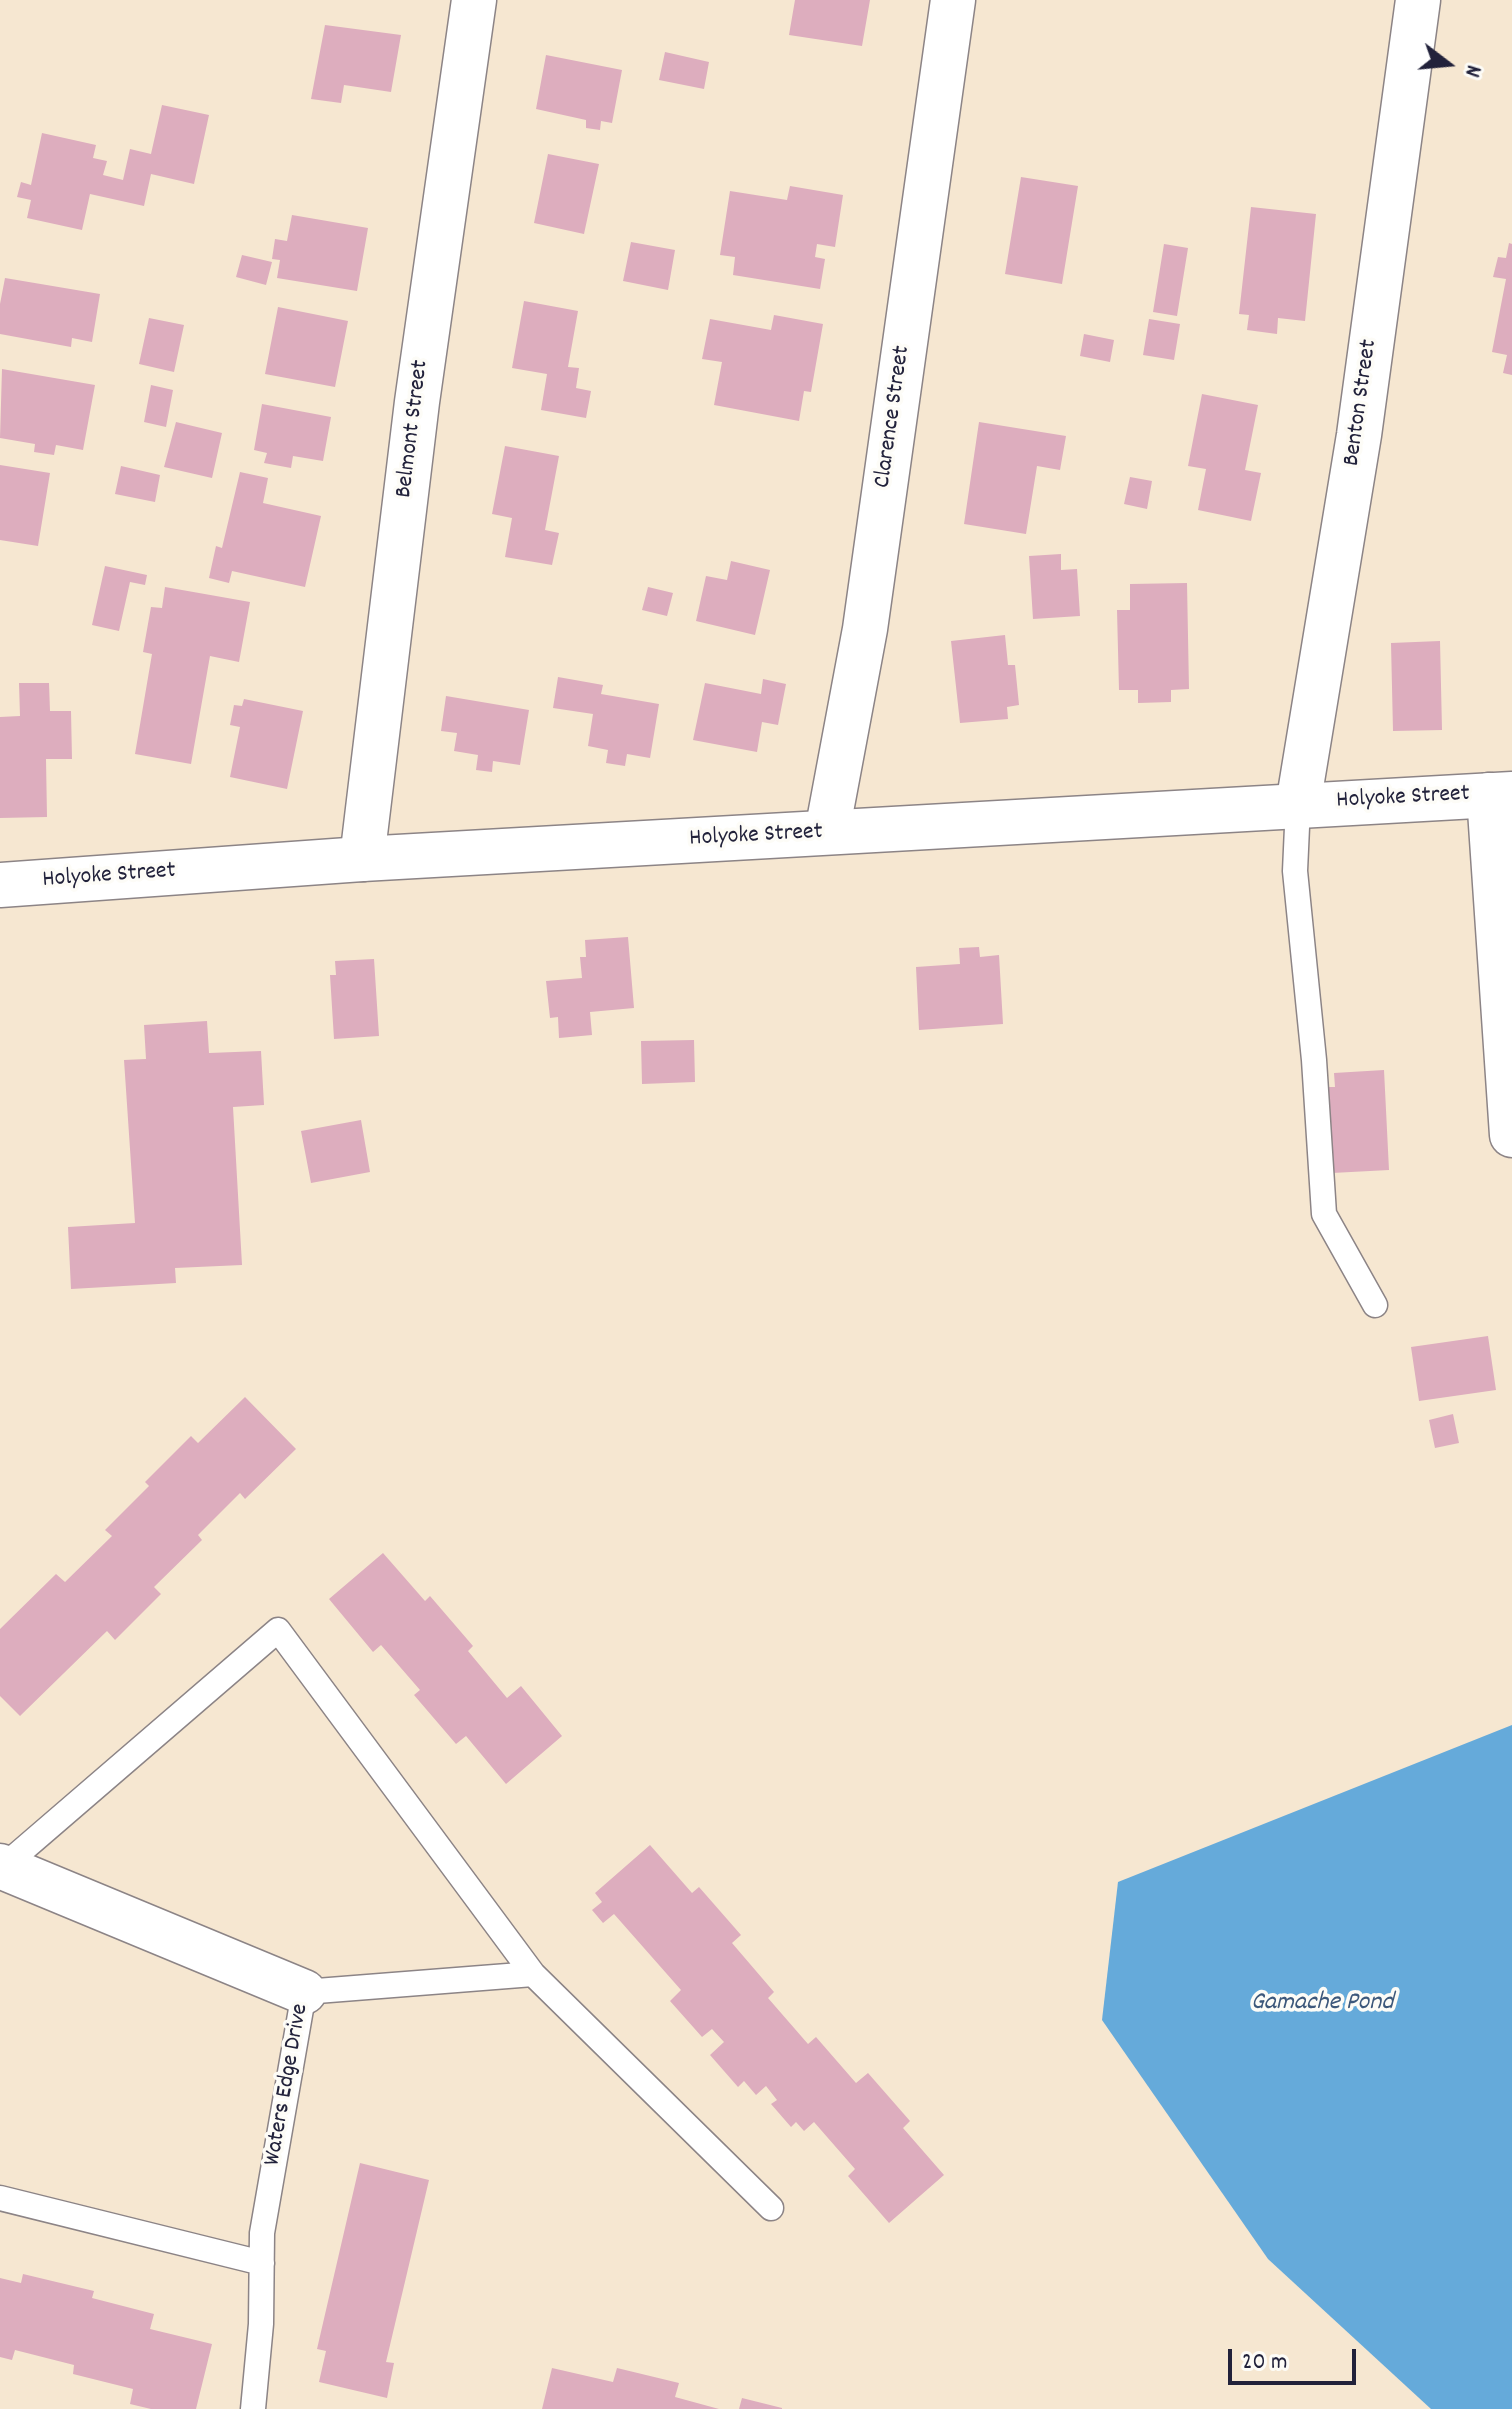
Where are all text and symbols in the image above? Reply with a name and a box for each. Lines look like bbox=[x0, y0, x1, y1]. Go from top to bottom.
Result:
north arrow bbox=[1408, 24, 1488, 104]
text: N bbox=[1455, 61, 1488, 80]
street label: Benton Street bbox=[1339, 338, 1385, 468]
street label: Clarence Street bbox=[870, 344, 918, 490]
street label: Belmont Street bbox=[391, 358, 437, 500]
street label: Holyoke Street bbox=[1336, 781, 1470, 817]
street label: Holyoke Street bbox=[689, 819, 823, 855]
street label: Holyoke Street bbox=[42, 858, 176, 896]
water label: Gamache Pond bbox=[1251, 1988, 1393, 2020]
street label: Waters Edge Drive bbox=[260, 2002, 316, 2168]
scale bar bbox=[1232, 2333, 1360, 2383]
text: 20 m bbox=[1242, 2346, 1288, 2380]

